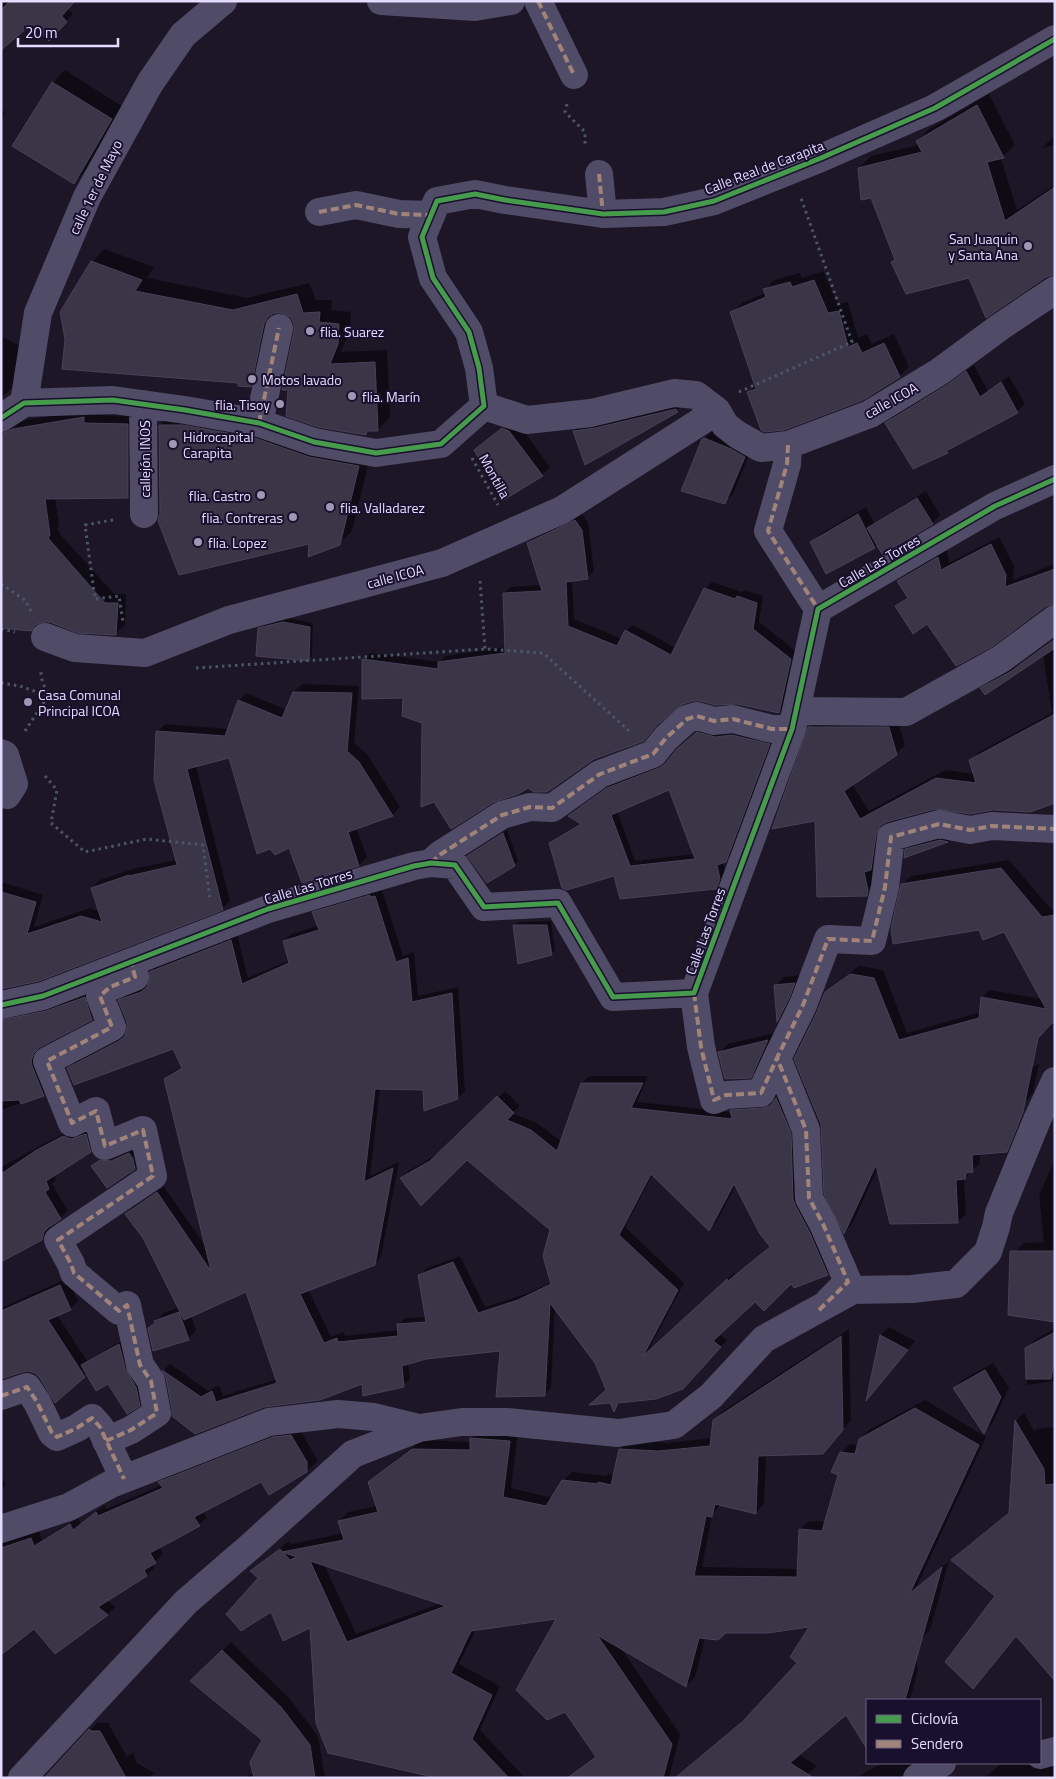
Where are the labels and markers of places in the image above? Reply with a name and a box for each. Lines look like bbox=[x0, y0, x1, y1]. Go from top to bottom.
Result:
place label: San Juaquin y Santa Ana bbox=[948, 228, 1018, 265]
marker: San Juaquin y Santa Ana bbox=[1022, 240, 1034, 252]
place label: flia. Suarez bbox=[320, 321, 384, 342]
marker: flia. Suarez bbox=[304, 325, 316, 337]
place label: Motos lavado bbox=[262, 369, 342, 390]
marker: Motos lavado bbox=[246, 373, 258, 385]
place label: flia. Marín bbox=[362, 386, 420, 407]
marker: flia. Marín bbox=[346, 390, 358, 402]
place label: flia. Tisoy bbox=[215, 394, 270, 415]
marker: flia. Tisoy bbox=[274, 398, 286, 410]
place label: Hidrocapital Carapita bbox=[183, 426, 254, 463]
marker: Hidrocapital Carapita bbox=[167, 438, 179, 450]
place label: flia. Castro bbox=[189, 485, 251, 506]
marker: flia. Castro bbox=[255, 489, 267, 501]
place label: flia. Valladarez bbox=[340, 497, 425, 518]
marker: flia. Valladarez bbox=[324, 501, 336, 513]
place label: flia. Contreras bbox=[202, 507, 283, 528]
marker: flia. Contreras bbox=[287, 511, 299, 523]
place label: flia. Lopez bbox=[208, 532, 267, 553]
marker: flia. Lopez bbox=[192, 536, 204, 548]
place label: Casa Comunal Principal ICOA bbox=[38, 684, 121, 721]
marker: Casa Comunal Principal ICOA bbox=[22, 696, 34, 708]

